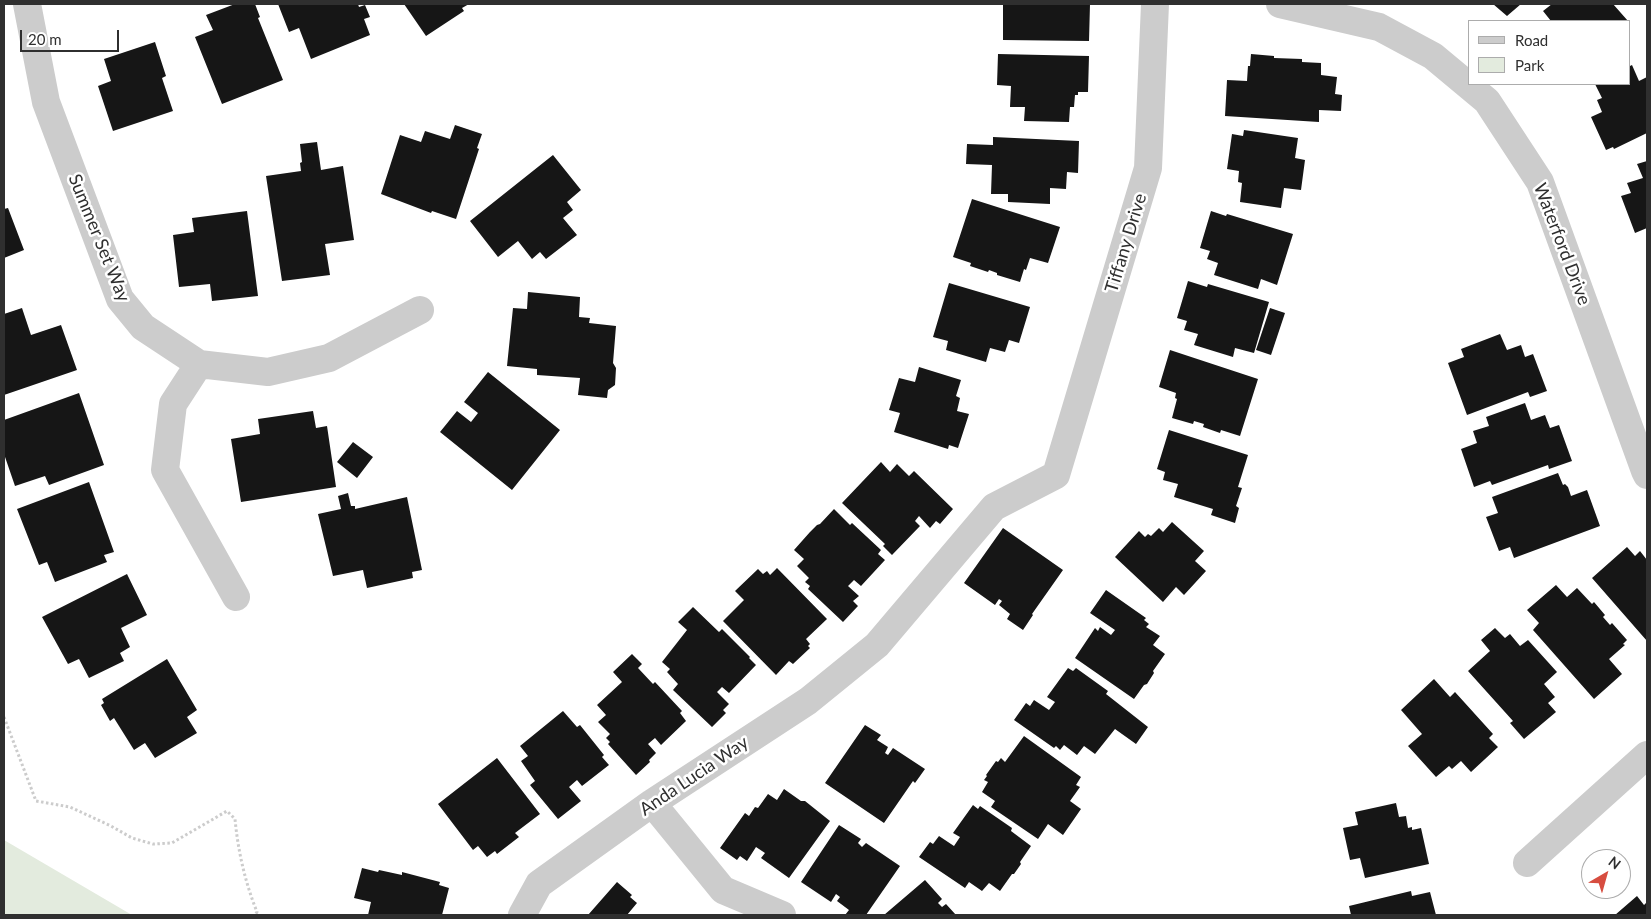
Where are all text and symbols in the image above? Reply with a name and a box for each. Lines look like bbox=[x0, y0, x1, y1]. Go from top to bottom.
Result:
scale bar bbox=[22, 20, 121, 52]
legend bbox=[1468, 20, 1631, 85]
text: 20 m bbox=[28, 30, 62, 48]
text: Road bbox=[1515, 31, 1548, 49]
text: Park bbox=[1515, 56, 1544, 74]
street label: Summer Set Way bbox=[64, 171, 134, 305]
street label: Waterford Drive bbox=[1529, 180, 1595, 308]
street label: Tiffany Drive bbox=[1101, 191, 1151, 295]
street label: Anda Lucia Way bbox=[635, 732, 753, 820]
north arrow bbox=[1581, 849, 1631, 899]
text: N bbox=[1605, 853, 1624, 873]

